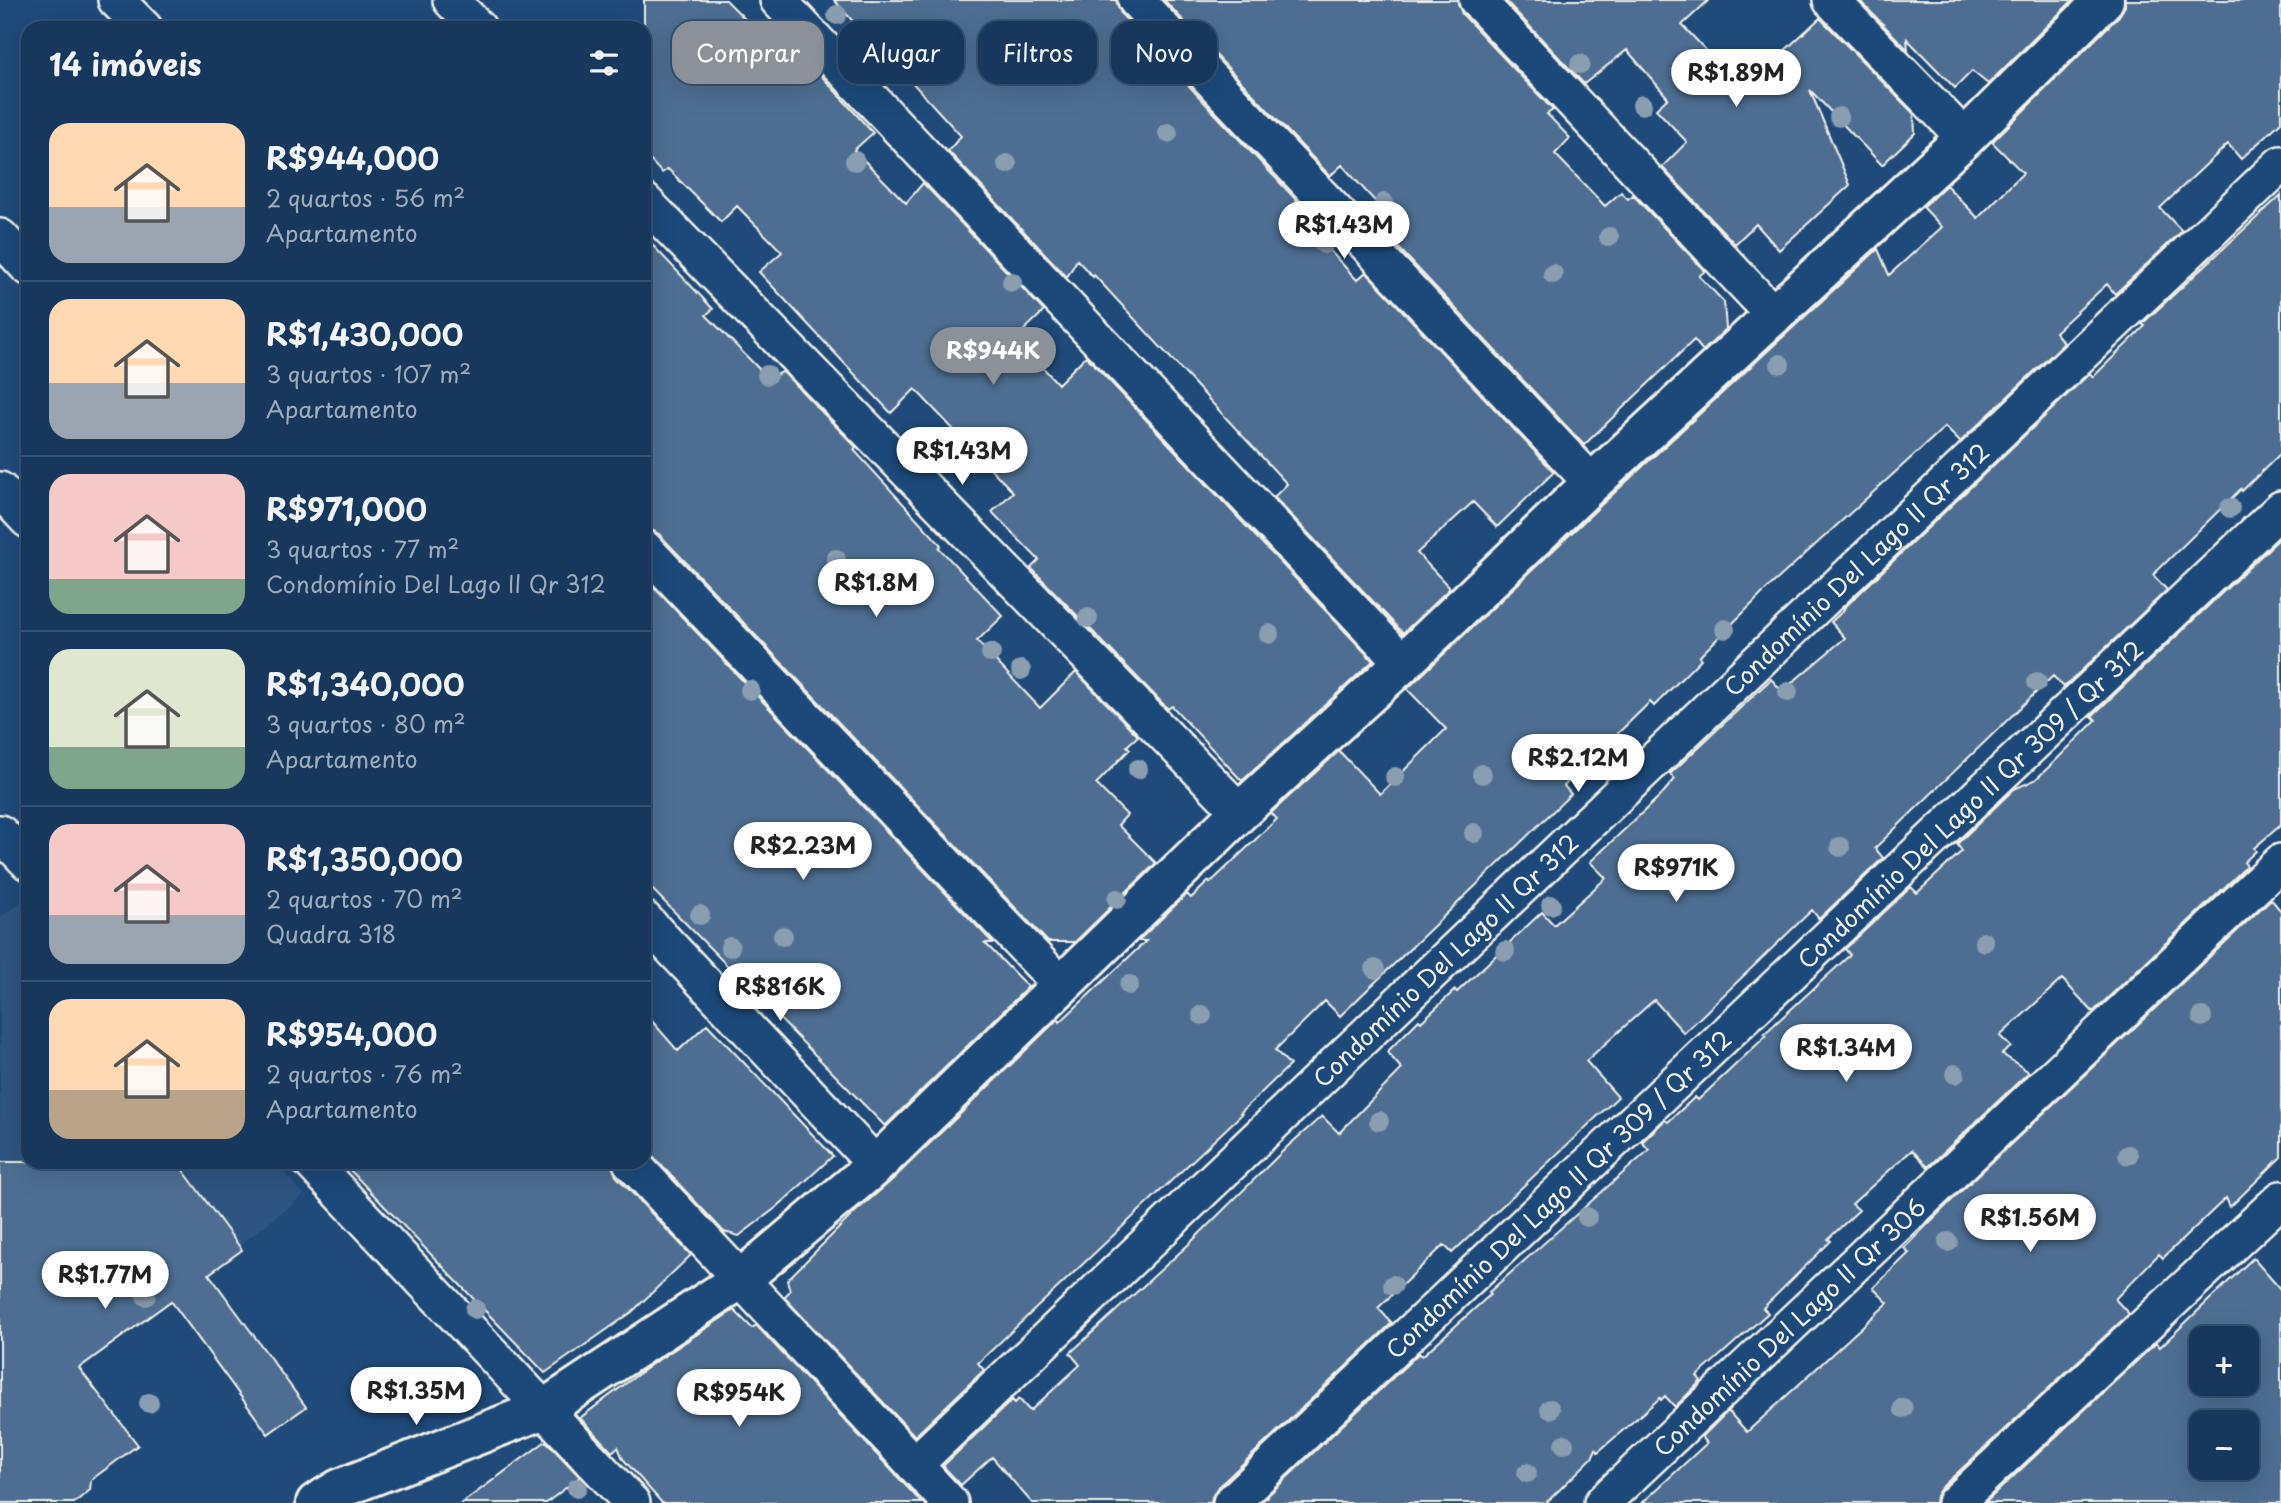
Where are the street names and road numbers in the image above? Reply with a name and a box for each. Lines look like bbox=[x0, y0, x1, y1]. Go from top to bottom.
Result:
street label: Condomínio Del Lago II Qr 312 bbox=[1715, 433, 1997, 704]
street label: Condomínio Del Lago II Qr 309 / Qr 312 bbox=[1788, 631, 2151, 977]
street label: Condomínio Del Lago II Qr 312 bbox=[1304, 824, 1586, 1095]
street label: Condomínio Del Lago II Qr 309 / Qr 312 bbox=[1377, 1021, 1739, 1366]
street label: Condomínio Del Lago II Qr 306 bbox=[1645, 1189, 1933, 1464]

